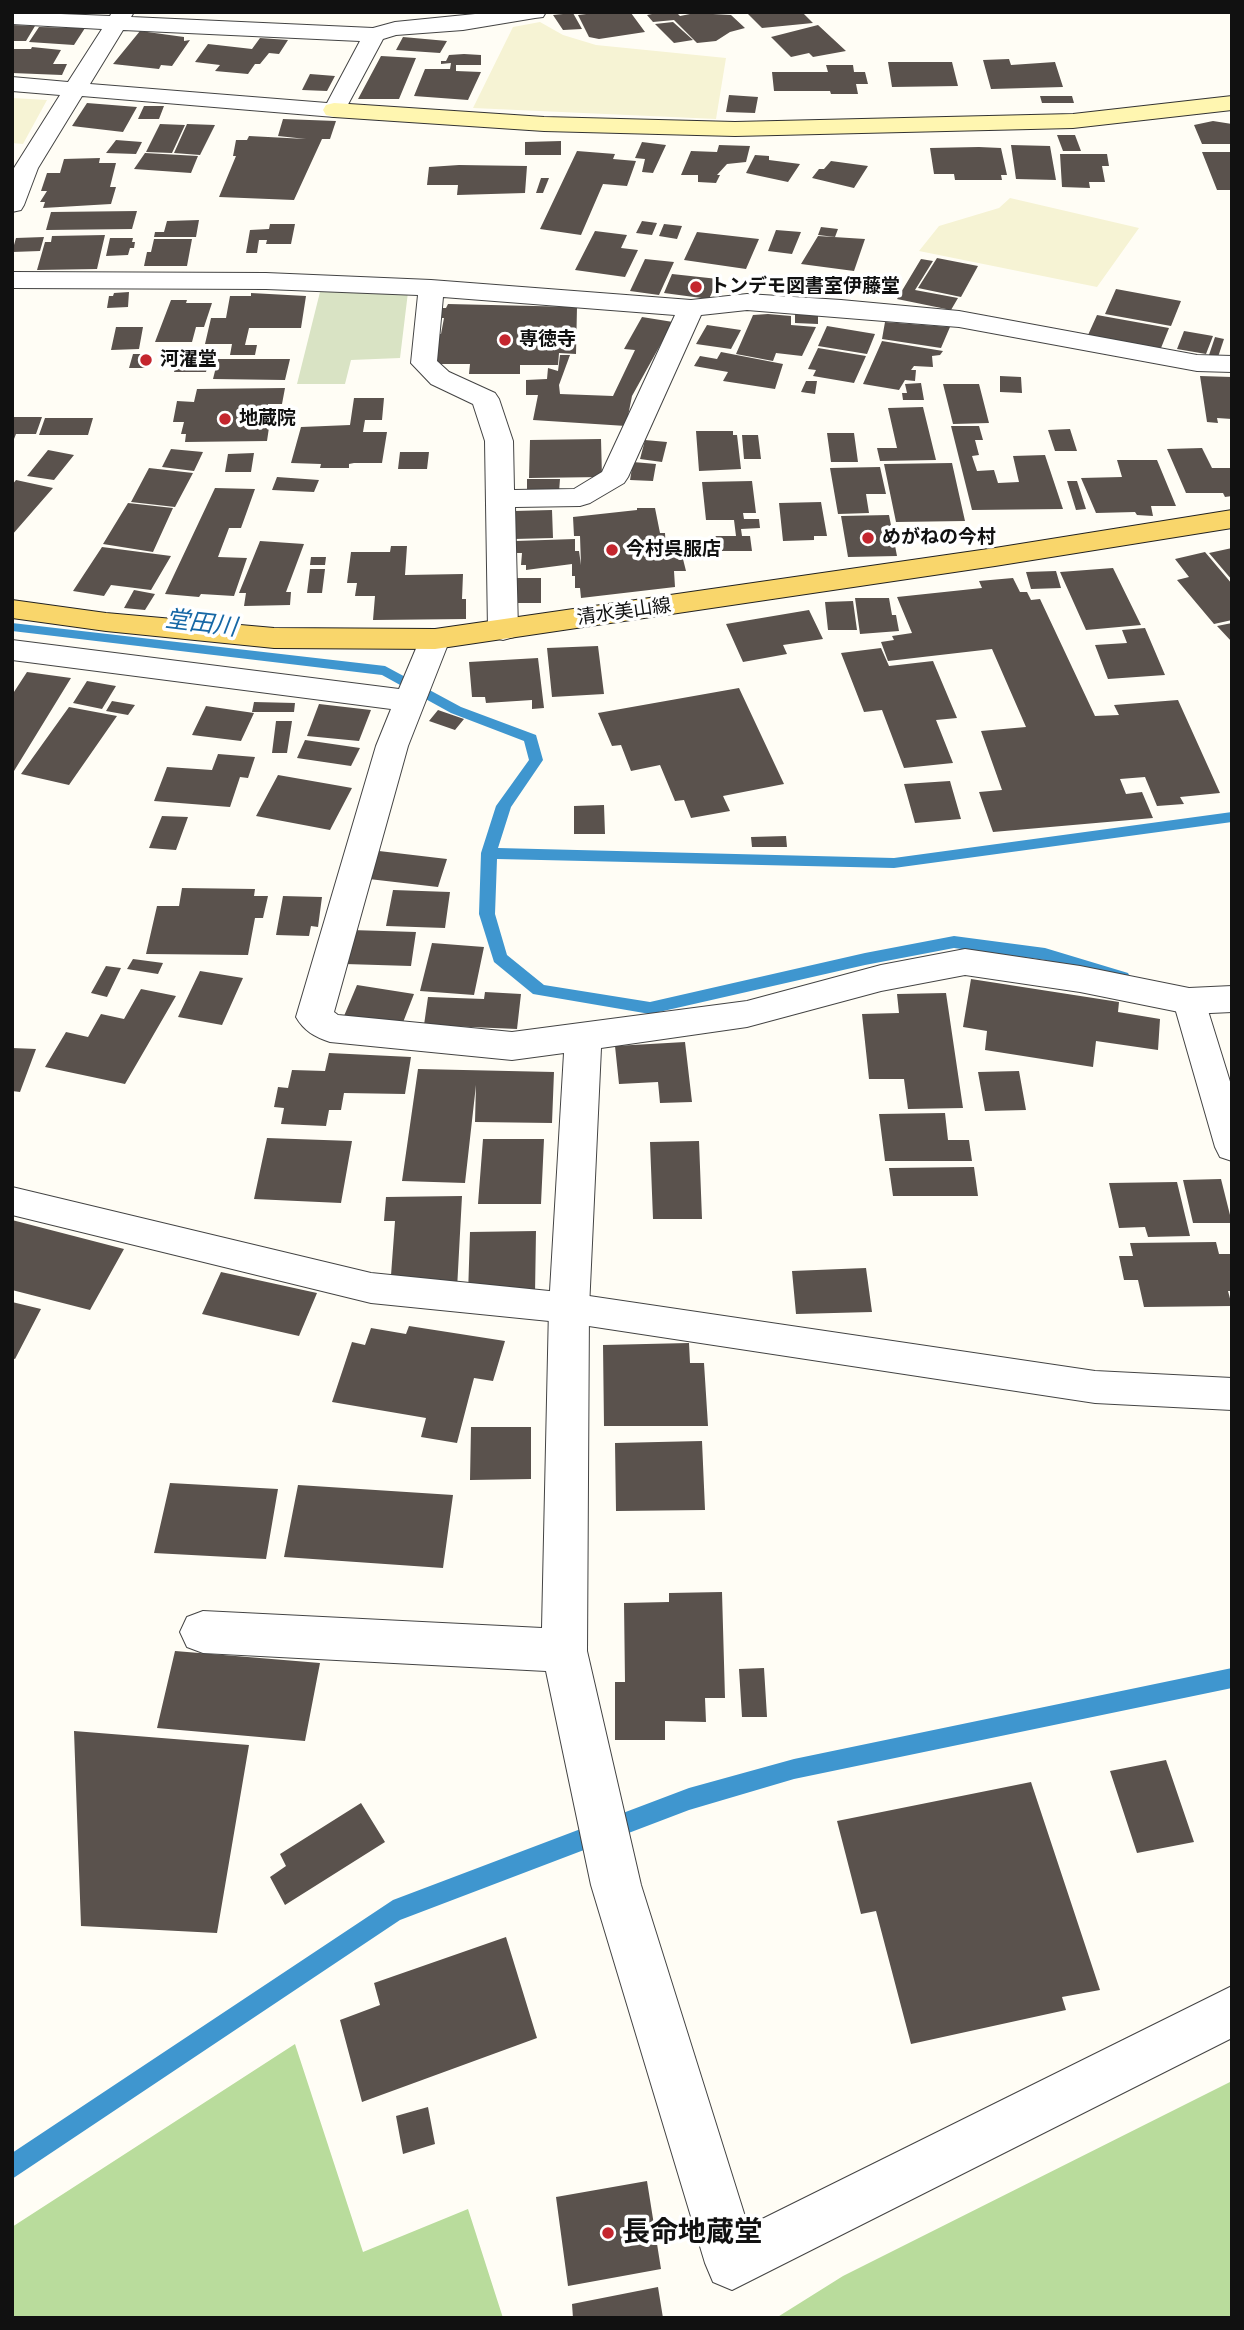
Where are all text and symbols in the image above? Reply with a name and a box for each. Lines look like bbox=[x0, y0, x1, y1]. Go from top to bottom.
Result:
place label: トンデモ図書室伊藤堂 bbox=[710, 276, 900, 298]
marker: トンデモ図書室伊藤堂 bbox=[688, 279, 704, 295]
place label: 専徳寺 bbox=[519, 329, 576, 351]
marker: 専徳寺 bbox=[497, 332, 513, 348]
place label: 河濯堂 bbox=[160, 349, 217, 371]
marker: 河濯堂 bbox=[138, 352, 154, 368]
place label: 地蔵院 bbox=[239, 408, 296, 430]
marker: 地蔵院 bbox=[217, 411, 233, 427]
place label: めがねの今村 bbox=[882, 527, 996, 549]
marker: めがねの今村 bbox=[860, 530, 876, 546]
place label: 今村呉服店 bbox=[626, 539, 721, 561]
marker: 今村呉服店 bbox=[604, 542, 620, 558]
street label: 清水美山線 bbox=[575, 594, 673, 630]
water label: 堂田川 bbox=[164, 605, 238, 643]
place label: 長命地蔵堂 bbox=[622, 2216, 762, 2250]
marker: 長命地蔵堂 bbox=[600, 2225, 616, 2241]

